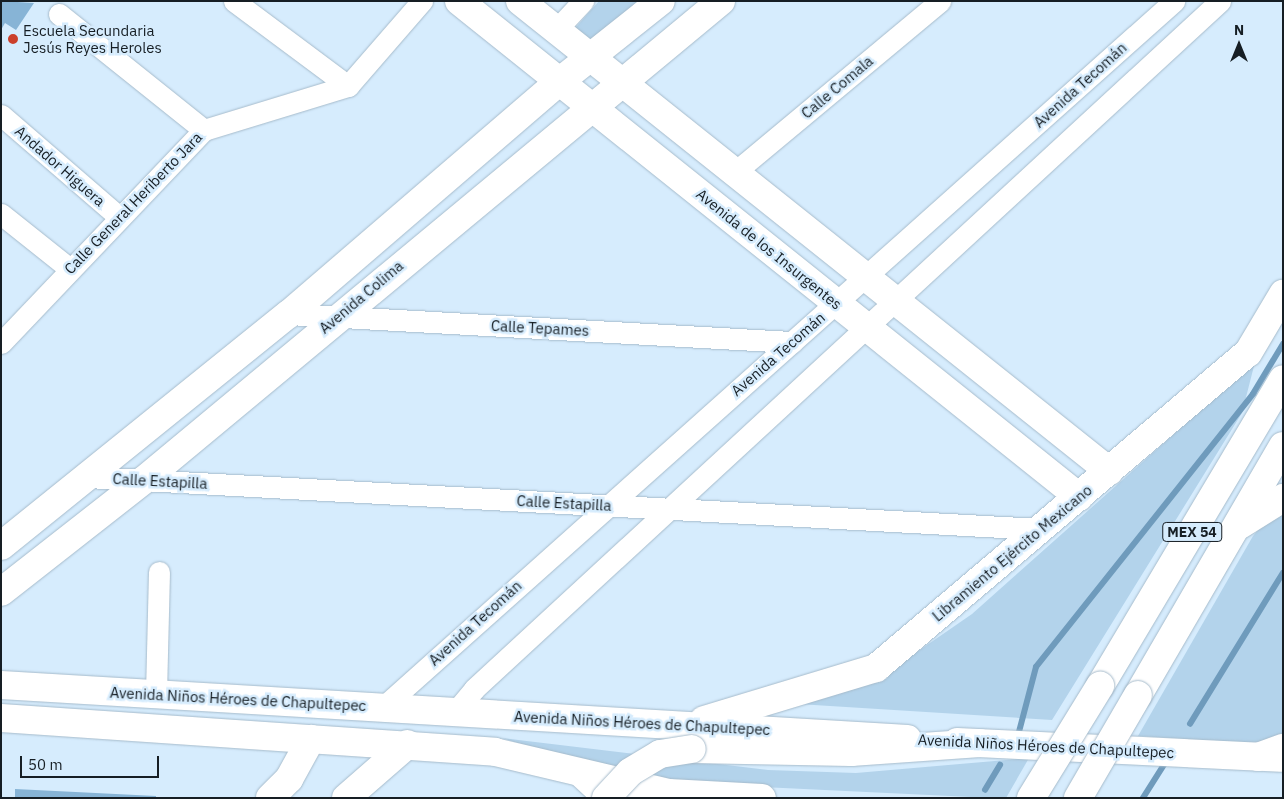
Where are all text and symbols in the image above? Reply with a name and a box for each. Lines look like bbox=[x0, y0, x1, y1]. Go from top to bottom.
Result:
north arrow bbox=[1214, 20, 1264, 70]
place label: Escuela Secundaria Jesús Reyes Heroles bbox=[23, 21, 162, 56]
text: N bbox=[1234, 21, 1244, 39]
marker: Escuela Secundaria Jesús Reyes Heroles bbox=[7, 33, 19, 45]
street label: Avenida Tecomán bbox=[1030, 39, 1130, 131]
street label: Calle Comala bbox=[797, 52, 877, 122]
street label: Andador Higuera bbox=[11, 122, 109, 210]
street label: Calle General Heriberto Jara bbox=[60, 128, 206, 278]
street label: Avenida de los Insurgentes bbox=[693, 185, 845, 313]
street label: Avenida Colima bbox=[315, 257, 407, 337]
street label: Avenida Tecomán bbox=[727, 308, 829, 400]
street label: Calle Tepames bbox=[490, 316, 590, 340]
street label: Calle Estapilla bbox=[112, 470, 208, 492]
street label: Libramiento Ejército Mexicano bbox=[929, 481, 1095, 625]
street label: Calle Estapilla bbox=[516, 492, 612, 514]
road number: MEX 54 bbox=[1162, 520, 1222, 544]
street label: Avenida Tecomán bbox=[425, 577, 525, 669]
street label: Avenida Niños Héroes de Chapultepec bbox=[109, 683, 367, 715]
street label: Avenida Niños Héroes de Chapultepec bbox=[513, 707, 771, 739]
street label: Avenida Niños Héroes de Chapultepec bbox=[917, 730, 1175, 762]
scale bar bbox=[22, 746, 161, 778]
text: 50 m bbox=[28, 755, 63, 774]

